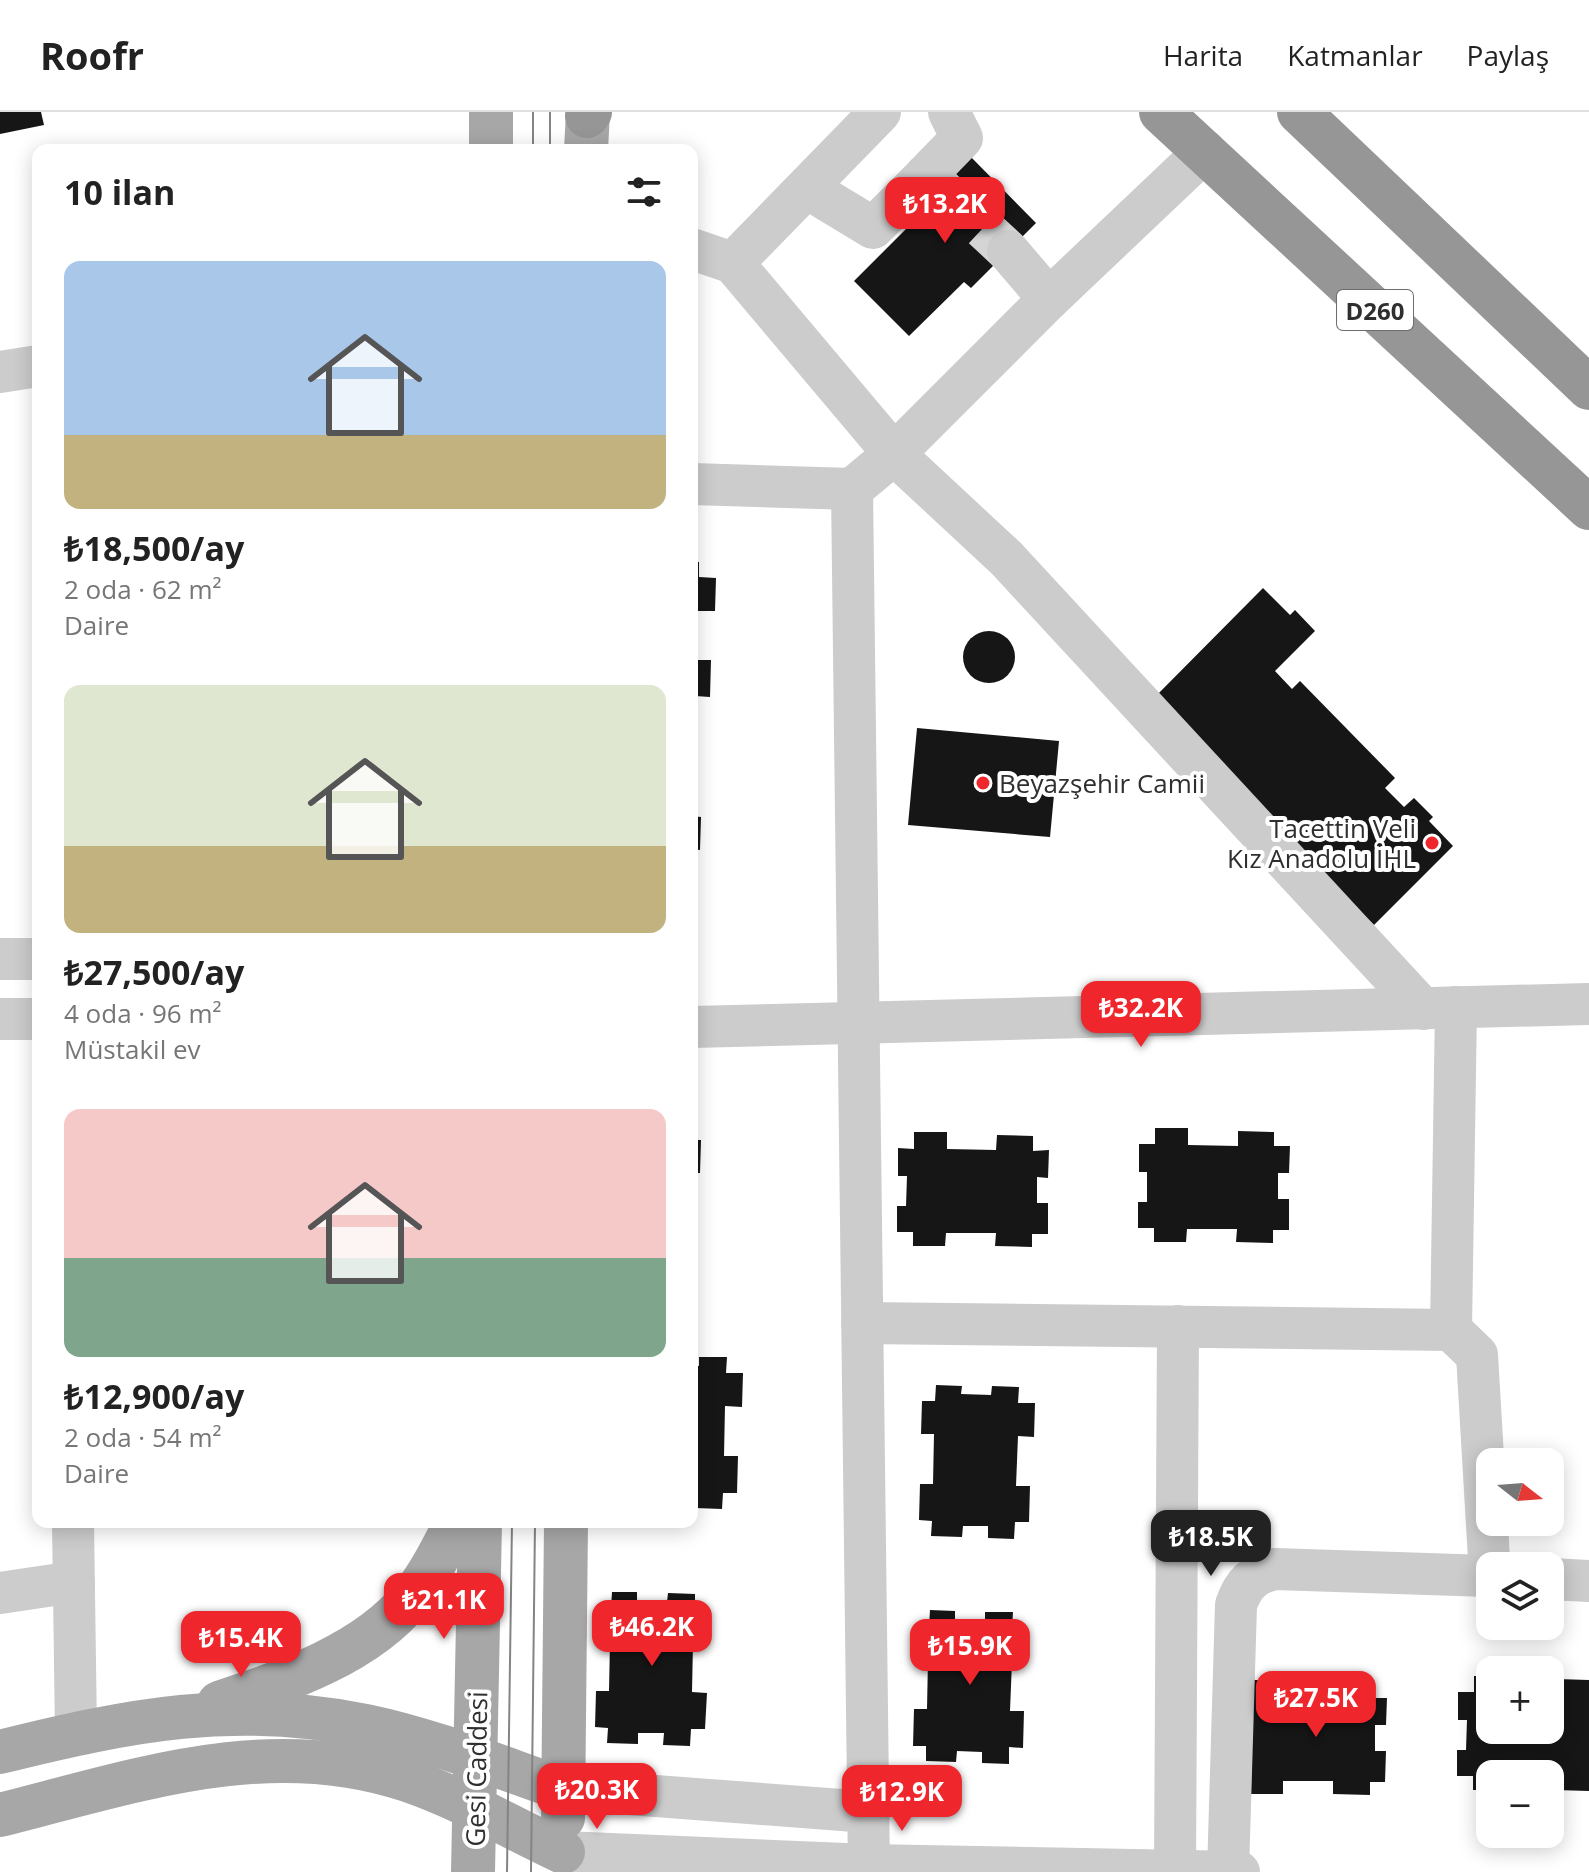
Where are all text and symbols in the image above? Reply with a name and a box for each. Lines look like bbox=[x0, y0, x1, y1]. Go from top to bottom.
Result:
text: Roofr bbox=[40, 29, 144, 81]
text: Harita bbox=[1163, 36, 1243, 74]
text: Katmanlar bbox=[1287, 36, 1423, 74]
text: Paylaş bbox=[1467, 36, 1549, 74]
text: 10 ilan bbox=[64, 169, 175, 215]
icon: filters bbox=[622, 170, 666, 214]
pin: ₺13.2K bbox=[880, 177, 1010, 245]
text: ₺13.2K bbox=[903, 185, 987, 221]
road number: D260 bbox=[1337, 290, 1413, 330]
icon: home bbox=[293, 313, 437, 457]
text: ₺18,500/ay bbox=[64, 525, 244, 571]
text: 2 oda · 62 m² bbox=[64, 571, 222, 607]
text: Daire bbox=[64, 607, 129, 643]
icon: home bbox=[293, 737, 437, 881]
place label: Beyazşehir Camii bbox=[999, 765, 1205, 801]
marker: Beyazşehir Camii bbox=[974, 774, 992, 792]
place label: Tacettin Veli Kız Anadolu İHL bbox=[1227, 810, 1416, 876]
marker: Tacettin Veli Kız Anadolu İHL bbox=[1423, 834, 1441, 852]
text: ₺27,500/ay bbox=[64, 949, 244, 995]
pin: ₺32.2K bbox=[1076, 981, 1206, 1049]
text: ₺32.2K bbox=[1099, 989, 1183, 1025]
text: 4 oda · 96 m² bbox=[64, 995, 222, 1031]
text: Müstakil ev bbox=[64, 1031, 201, 1067]
icon: home bbox=[293, 1161, 437, 1305]
text: ₺12,900/ay bbox=[64, 1373, 244, 1419]
text: 2 oda · 54 m² bbox=[64, 1419, 222, 1455]
north arrow bbox=[1476, 1448, 1564, 1536]
map controls bbox=[1476, 1448, 1564, 1848]
text: Daire bbox=[64, 1455, 129, 1491]
pin: ₺18.5K bbox=[1146, 1510, 1276, 1578]
text: ₺18.5K bbox=[1169, 1518, 1253, 1554]
button: layers bbox=[1476, 1552, 1564, 1640]
pin: ₺21.1K bbox=[379, 1573, 509, 1641]
text: ₺21.1K bbox=[402, 1581, 486, 1617]
pin: ₺46.2K bbox=[587, 1600, 717, 1668]
text: ₺46.2K bbox=[610, 1608, 694, 1644]
pin: ₺15.4K bbox=[176, 1611, 306, 1679]
text: ₺15.4K bbox=[199, 1619, 283, 1655]
pin: ₺15.9K bbox=[905, 1619, 1035, 1687]
text: ₺15.9K bbox=[928, 1627, 1012, 1663]
button: + bbox=[1476, 1656, 1564, 1744]
pin: ₺27.5K bbox=[1251, 1671, 1381, 1739]
text: ₺27.5K bbox=[1274, 1679, 1358, 1715]
street label: Gesi Caddesi bbox=[457, 1691, 495, 1847]
button: − bbox=[1476, 1760, 1564, 1848]
pin: ₺20.3K bbox=[532, 1763, 662, 1831]
pin: ₺12.9K bbox=[837, 1765, 967, 1833]
text: ₺20.3K bbox=[555, 1771, 639, 1807]
text: ₺12.9K bbox=[860, 1773, 944, 1809]

